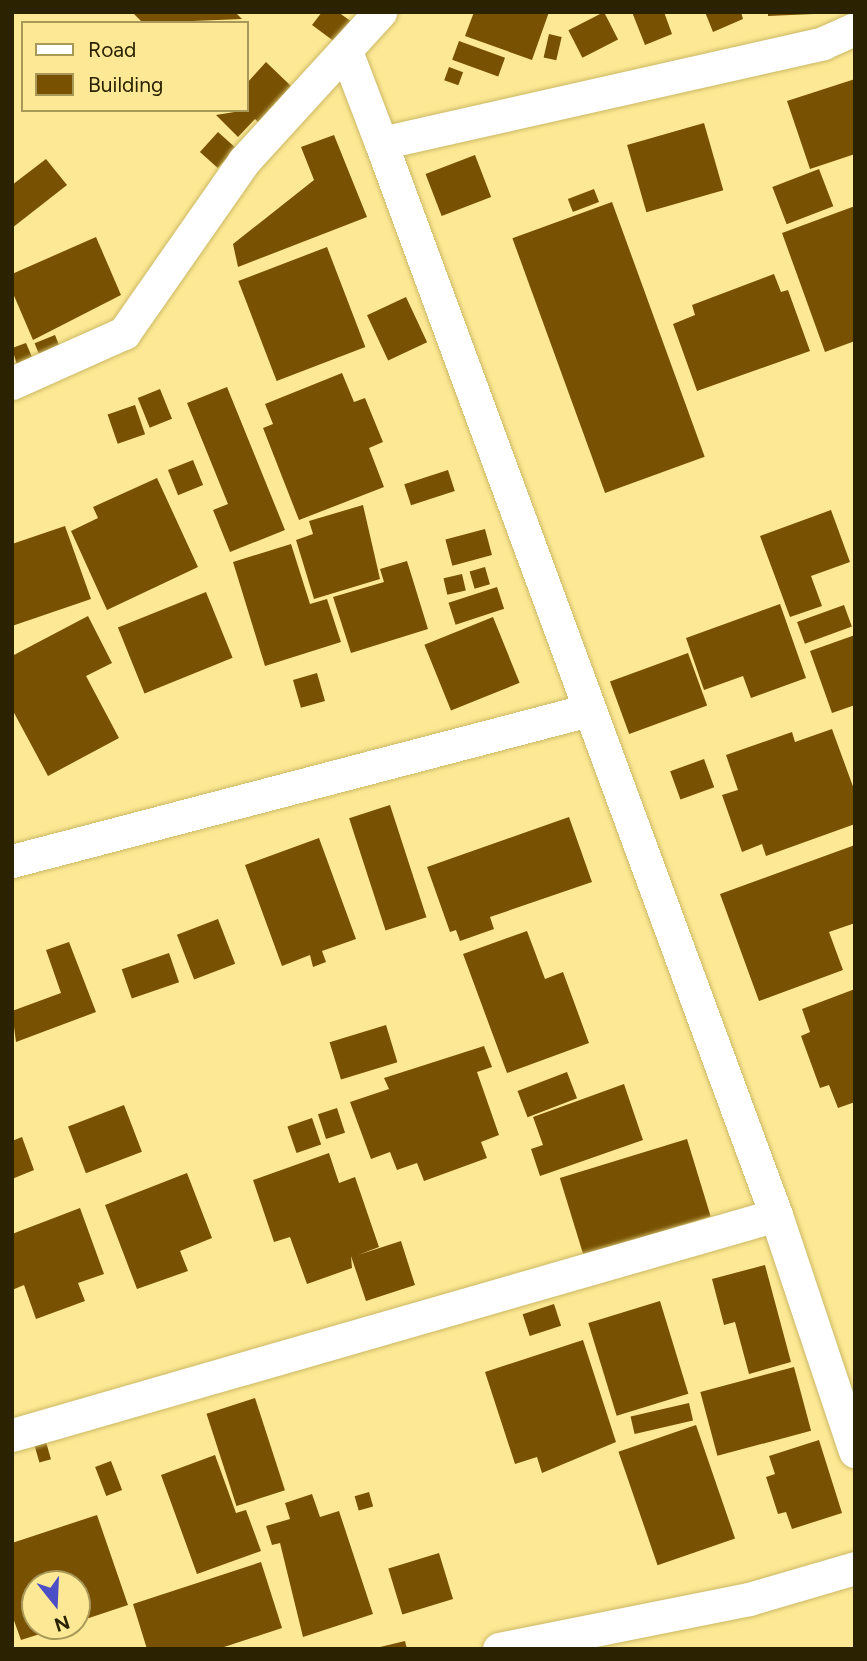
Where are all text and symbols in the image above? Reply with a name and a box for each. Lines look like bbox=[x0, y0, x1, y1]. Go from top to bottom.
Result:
legend bbox=[21, 21, 248, 112]
text: Road bbox=[88, 37, 136, 62]
text: Building bbox=[88, 72, 163, 97]
north arrow bbox=[21, 1570, 91, 1640]
text: N bbox=[51, 1610, 73, 1637]

